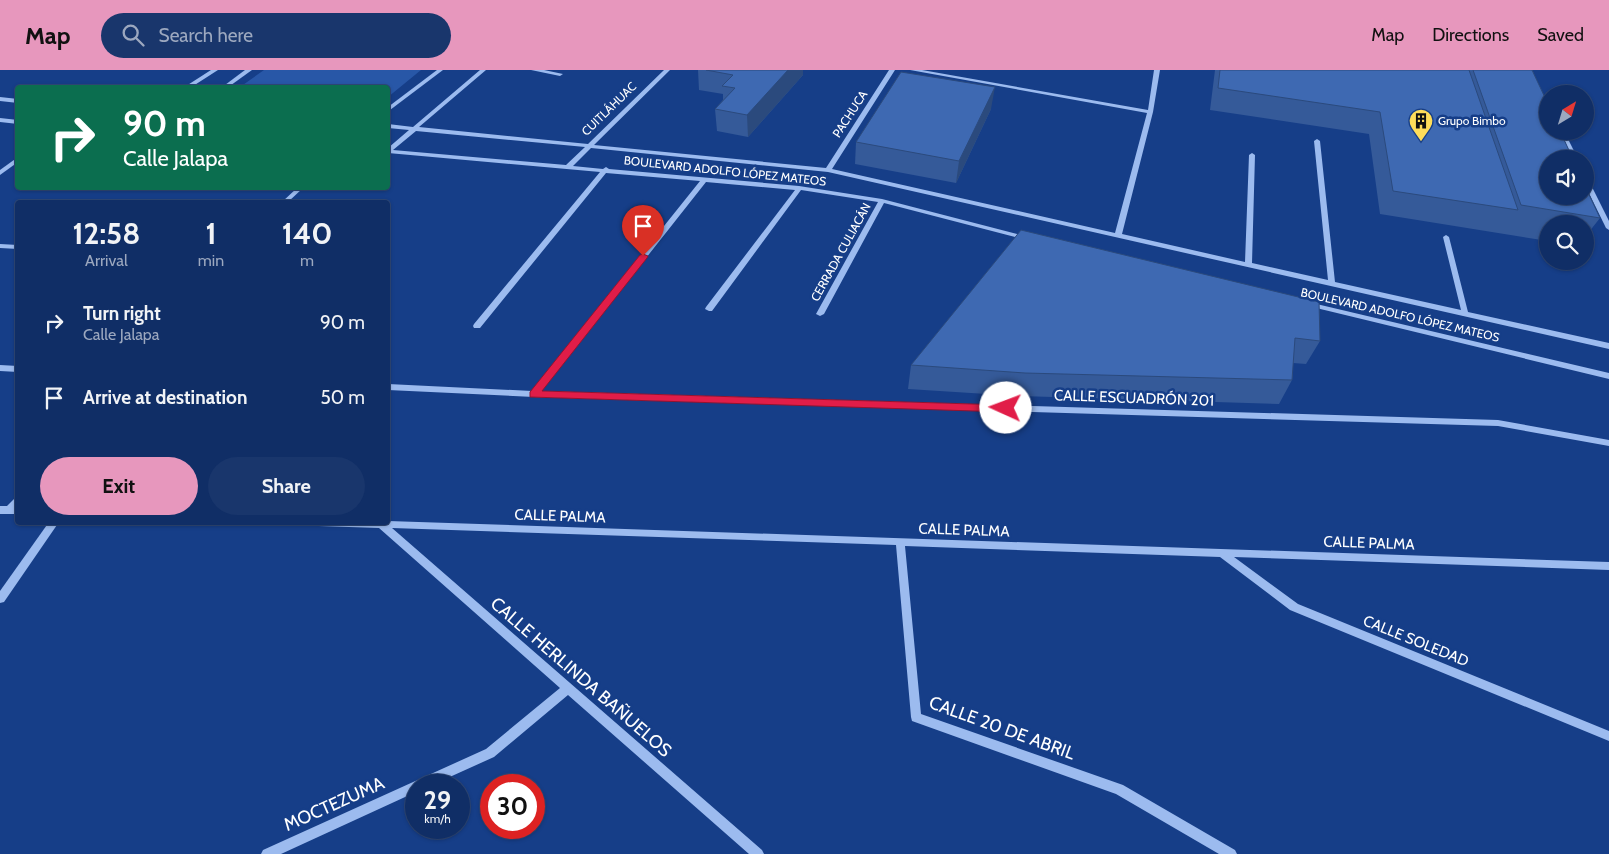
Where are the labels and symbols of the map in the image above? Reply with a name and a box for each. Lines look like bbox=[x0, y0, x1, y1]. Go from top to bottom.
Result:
street label: CUITLÁHUAC bbox=[578, 79, 639, 139]
north arrow bbox=[1539, 85, 1594, 140]
street label: PACHUCA bbox=[829, 87, 871, 140]
building icon: Grupo Bimbo bbox=[1408, 108, 1434, 142]
place label: Grupo Bimbo bbox=[1438, 113, 1506, 128]
street label: BOULEVARD ADOLFO LÓPEZ MATEOS bbox=[623, 152, 827, 189]
street label: CERRADA CULIACÁN bbox=[807, 200, 874, 304]
pin bbox=[622, 205, 664, 256]
street label: BOULEVARD ADOLFO LÓPEZ MATEOS bbox=[1299, 284, 1501, 345]
position arrow bbox=[979, 381, 1031, 433]
street label: CALLE ESCUADRÓN 201 bbox=[1054, 385, 1214, 410]
street label: CALLE PALMA bbox=[514, 505, 607, 527]
street label: CALLE PALMA bbox=[918, 519, 1011, 541]
street label: CALLE PALMA bbox=[1323, 532, 1416, 554]
street label: CALLE HERLINDA BAÑUELOS bbox=[486, 592, 676, 762]
street label: CALLE SOLEDAD bbox=[1361, 612, 1471, 670]
street label: CALLE 20 DE ABRIL bbox=[926, 691, 1078, 765]
street label: MOCTEZUMA bbox=[280, 772, 388, 836]
speed limit sign: 30 bbox=[480, 774, 545, 839]

